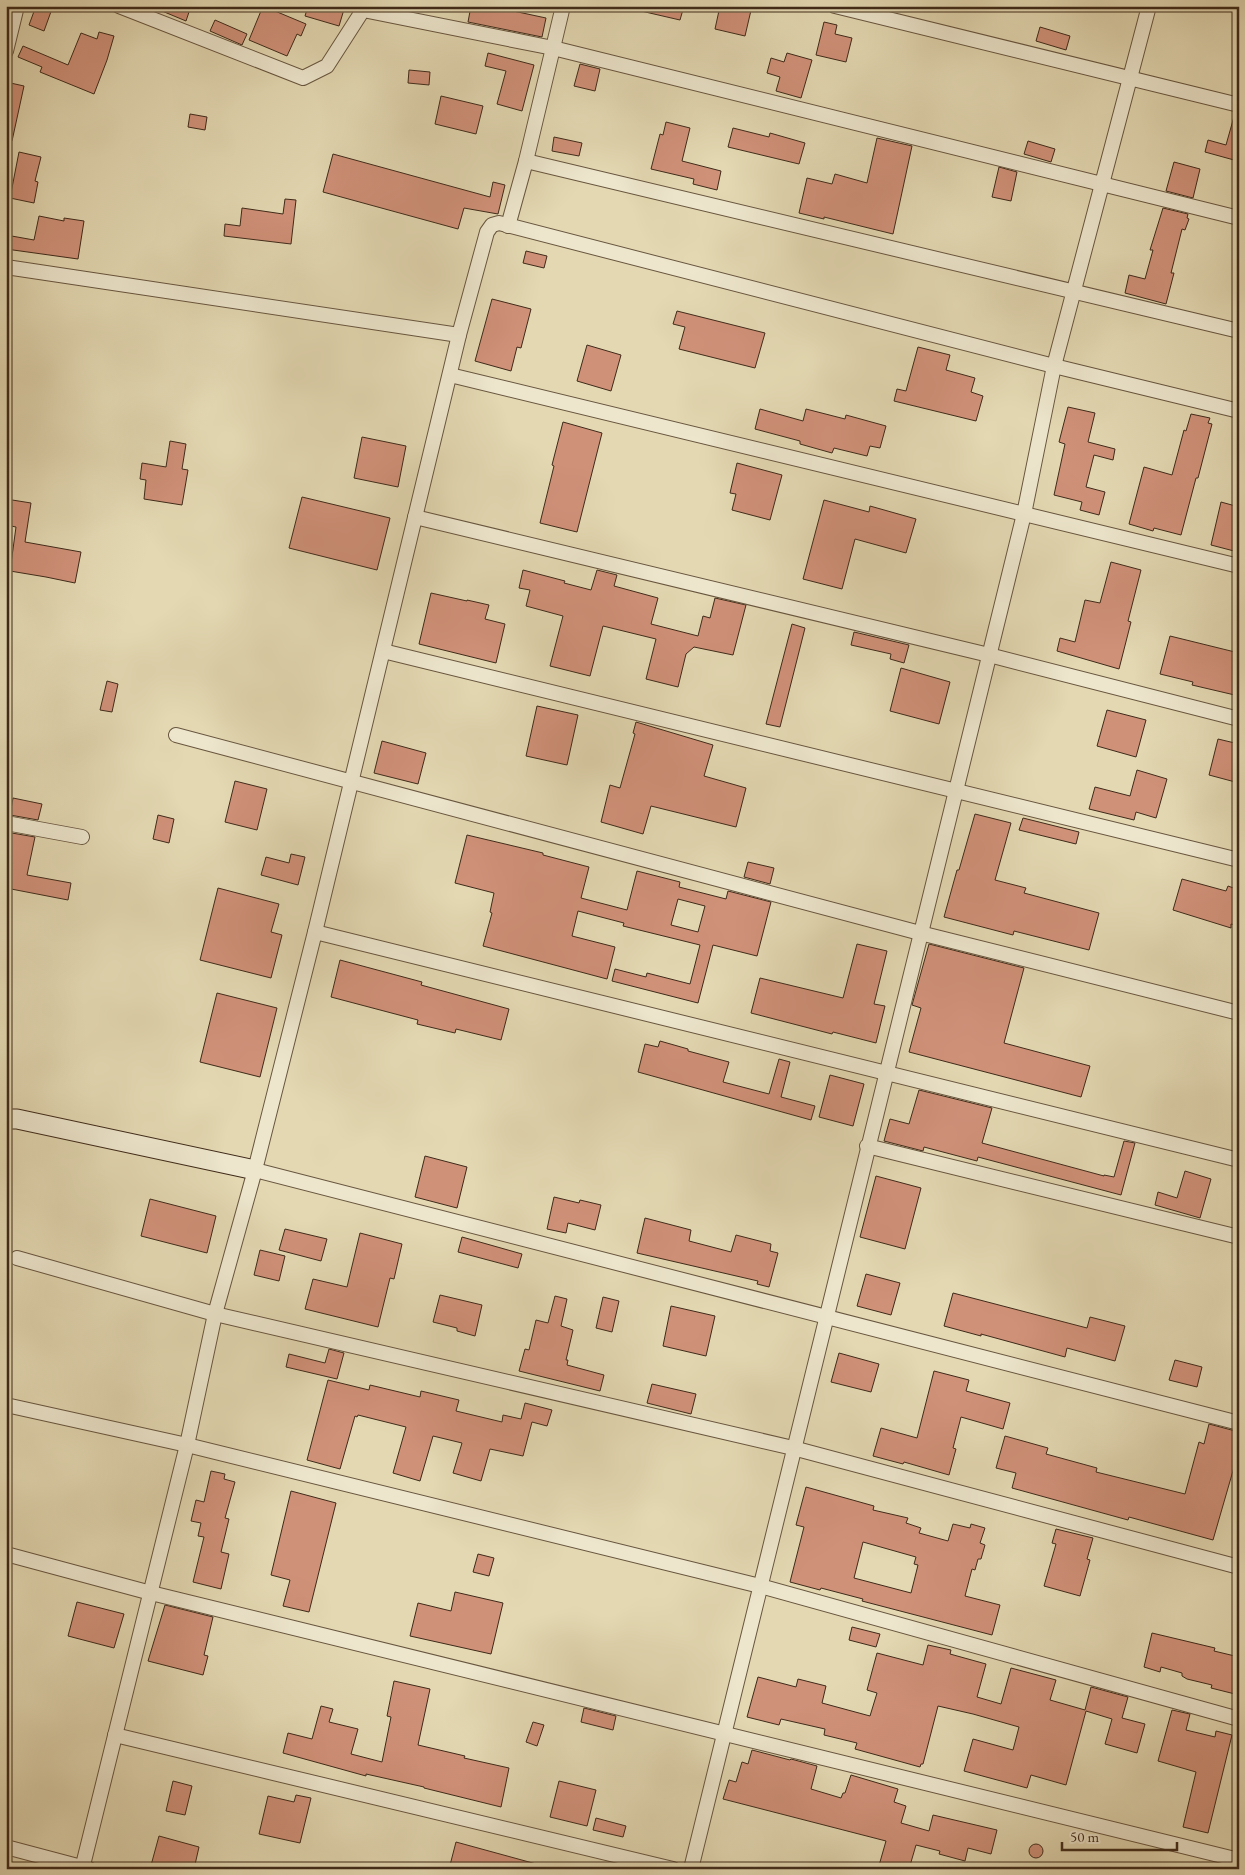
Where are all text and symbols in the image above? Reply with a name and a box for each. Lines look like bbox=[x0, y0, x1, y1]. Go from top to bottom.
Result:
scale bar bbox=[1062, 1820, 1178, 1852]
text: 50 m bbox=[1070, 1827, 1099, 1846]

